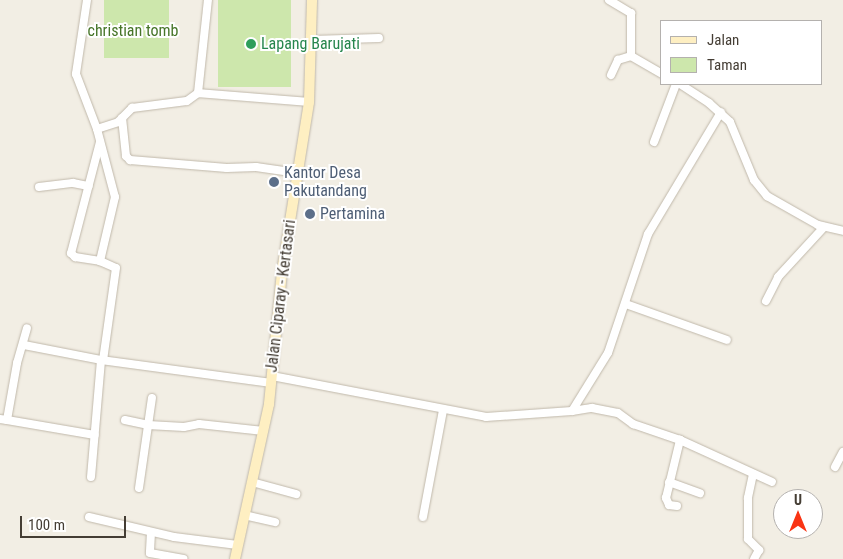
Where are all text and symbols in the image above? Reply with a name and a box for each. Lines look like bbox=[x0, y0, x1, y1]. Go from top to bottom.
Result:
legend bbox=[660, 20, 823, 85]
park label: christian tomb bbox=[88, 21, 178, 41]
text: Jalan bbox=[707, 31, 739, 49]
place label: Lapang Barujati bbox=[261, 34, 360, 54]
marker: Lapang Barujati bbox=[245, 38, 257, 50]
text: Taman bbox=[707, 56, 747, 74]
place label: Kantor Desa Pakutandang bbox=[284, 163, 367, 201]
marker: Kantor Desa Pakutandang bbox=[268, 176, 280, 188]
place label: Pertamina bbox=[320, 204, 385, 224]
marker: Pertamina bbox=[304, 208, 316, 220]
street label: Jalan Ciparay - Kertasari bbox=[262, 219, 300, 373]
north arrow bbox=[773, 489, 823, 539]
text: U bbox=[794, 492, 802, 508]
scale bar bbox=[22, 506, 129, 538]
text: 100 m bbox=[28, 516, 65, 534]

